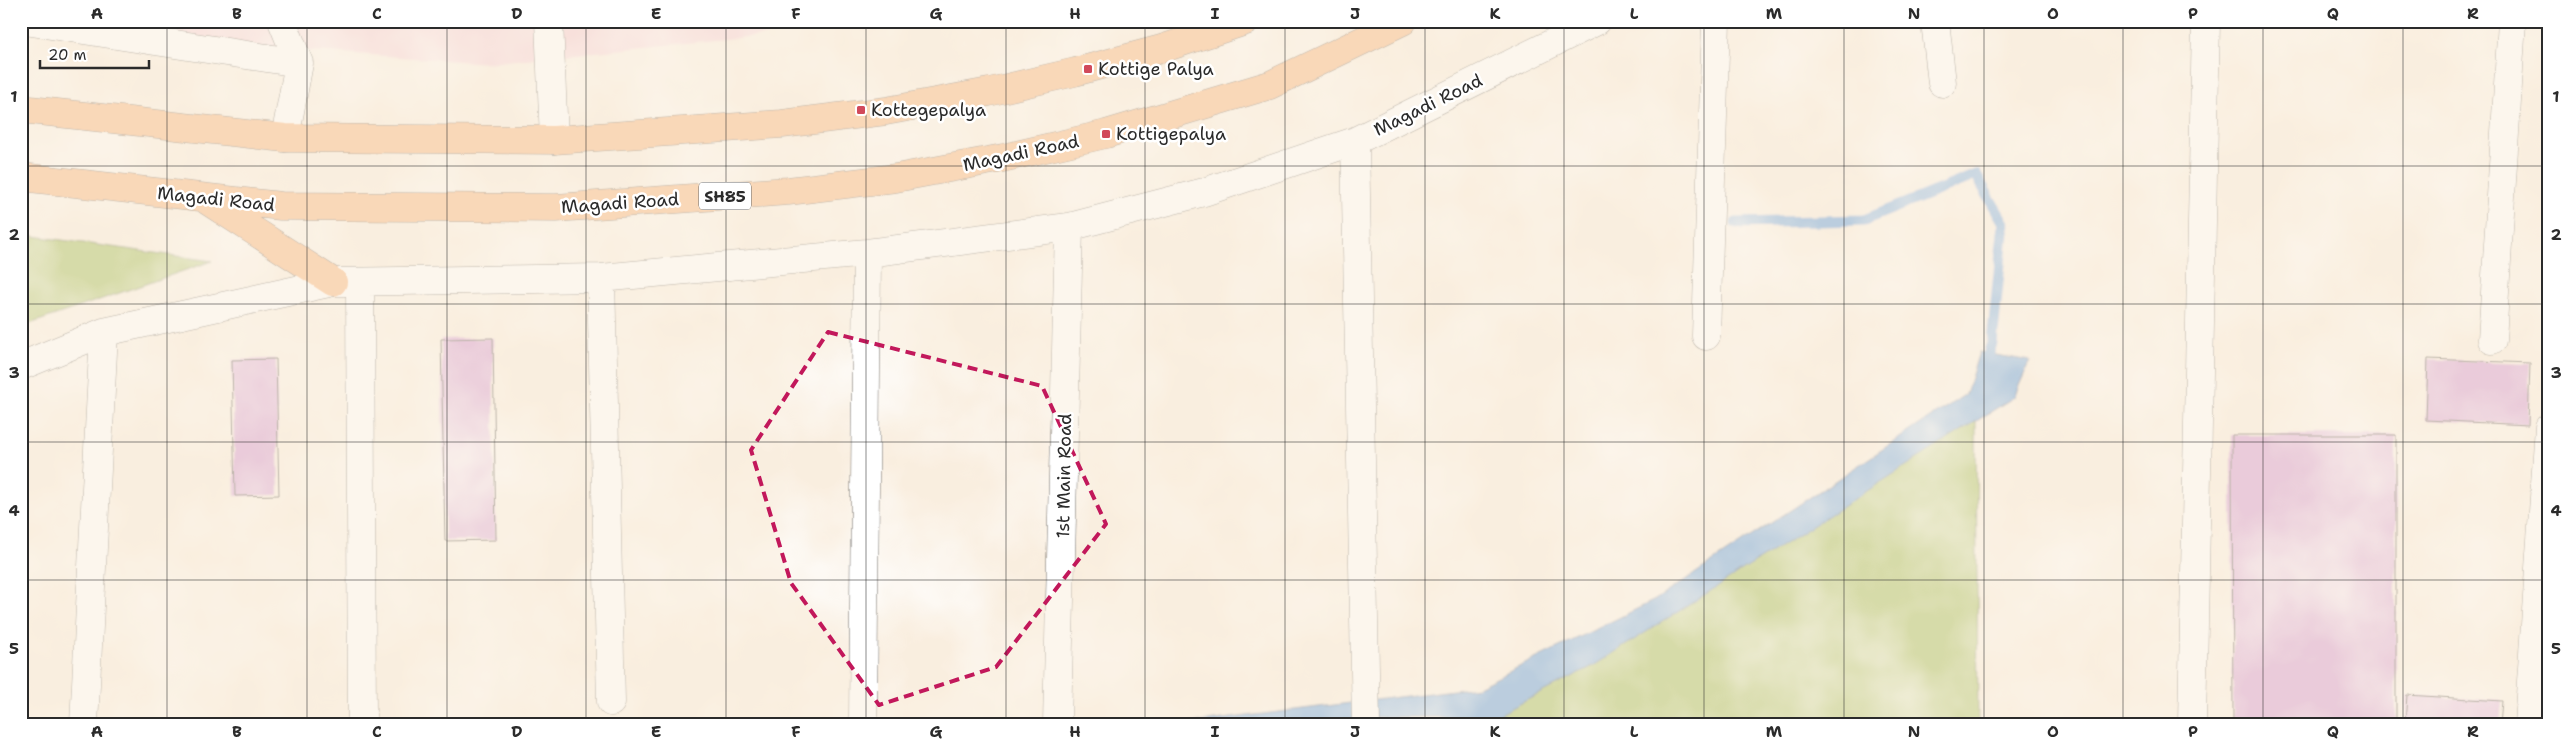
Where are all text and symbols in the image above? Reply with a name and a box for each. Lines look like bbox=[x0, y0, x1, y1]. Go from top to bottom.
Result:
text: A bbox=[91, 3, 103, 24]
text: B bbox=[232, 3, 242, 24]
text: C bbox=[372, 3, 382, 24]
text: D bbox=[511, 3, 523, 24]
text: E bbox=[651, 3, 661, 24]
text: F bbox=[791, 3, 801, 24]
text: G bbox=[930, 3, 943, 24]
text: H bbox=[1069, 3, 1081, 24]
text: I bbox=[1211, 3, 1220, 24]
text: J bbox=[1350, 3, 1360, 24]
text: K bbox=[1490, 3, 1501, 24]
text: L bbox=[1630, 3, 1639, 24]
text: M bbox=[1766, 3, 1783, 24]
text: N bbox=[1908, 3, 1920, 24]
text: O bbox=[2047, 3, 2059, 24]
text: P bbox=[2188, 3, 2198, 24]
text: Q bbox=[2327, 3, 2339, 24]
text: R bbox=[2467, 3, 2479, 24]
scale bar bbox=[40, 38, 149, 70]
text: 20 m bbox=[48, 45, 87, 65]
place label: Kottige Palya bbox=[1098, 57, 1214, 81]
marker: Kottige Palya bbox=[1082, 63, 1094, 75]
street label: Magadi Road bbox=[1370, 68, 1486, 142]
text: 1 bbox=[10, 86, 18, 107]
text: 1 bbox=[2552, 86, 2560, 107]
place label: Kottegepalya bbox=[871, 98, 986, 122]
marker: Kottegepalya bbox=[855, 104, 867, 116]
place label: Kottigepalya bbox=[1116, 122, 1226, 146]
marker: Kottigepalya bbox=[1100, 128, 1112, 140]
street label: Magadi Road bbox=[961, 129, 1081, 177]
street label: Magadi Road bbox=[156, 181, 276, 217]
road number: SH85 bbox=[699, 182, 751, 210]
street label: Magadi Road bbox=[560, 187, 680, 219]
text: 2 bbox=[8, 224, 20, 245]
text: 2 bbox=[2550, 224, 2562, 245]
text: 3 bbox=[8, 362, 20, 383]
text: 3 bbox=[2550, 362, 2562, 383]
street label: 1st Main Road bbox=[1051, 413, 1077, 539]
text: 4 bbox=[8, 500, 20, 521]
text: 4 bbox=[2550, 500, 2562, 521]
text: 5 bbox=[9, 638, 19, 659]
text: 5 bbox=[2551, 638, 2561, 659]
text: A bbox=[91, 721, 103, 742]
text: B bbox=[232, 721, 242, 742]
text: C bbox=[372, 721, 382, 742]
text: D bbox=[511, 721, 523, 742]
text: E bbox=[651, 721, 661, 742]
text: F bbox=[791, 721, 801, 742]
text: G bbox=[930, 721, 943, 742]
text: H bbox=[1069, 721, 1081, 742]
text: I bbox=[1211, 721, 1220, 742]
text: J bbox=[1350, 721, 1360, 742]
text: K bbox=[1490, 721, 1501, 742]
text: L bbox=[1630, 721, 1639, 742]
text: M bbox=[1766, 721, 1783, 742]
text: N bbox=[1908, 721, 1920, 742]
text: O bbox=[2047, 721, 2059, 742]
text: P bbox=[2188, 721, 2198, 742]
text: Q bbox=[2327, 721, 2339, 742]
text: R bbox=[2467, 721, 2479, 742]

